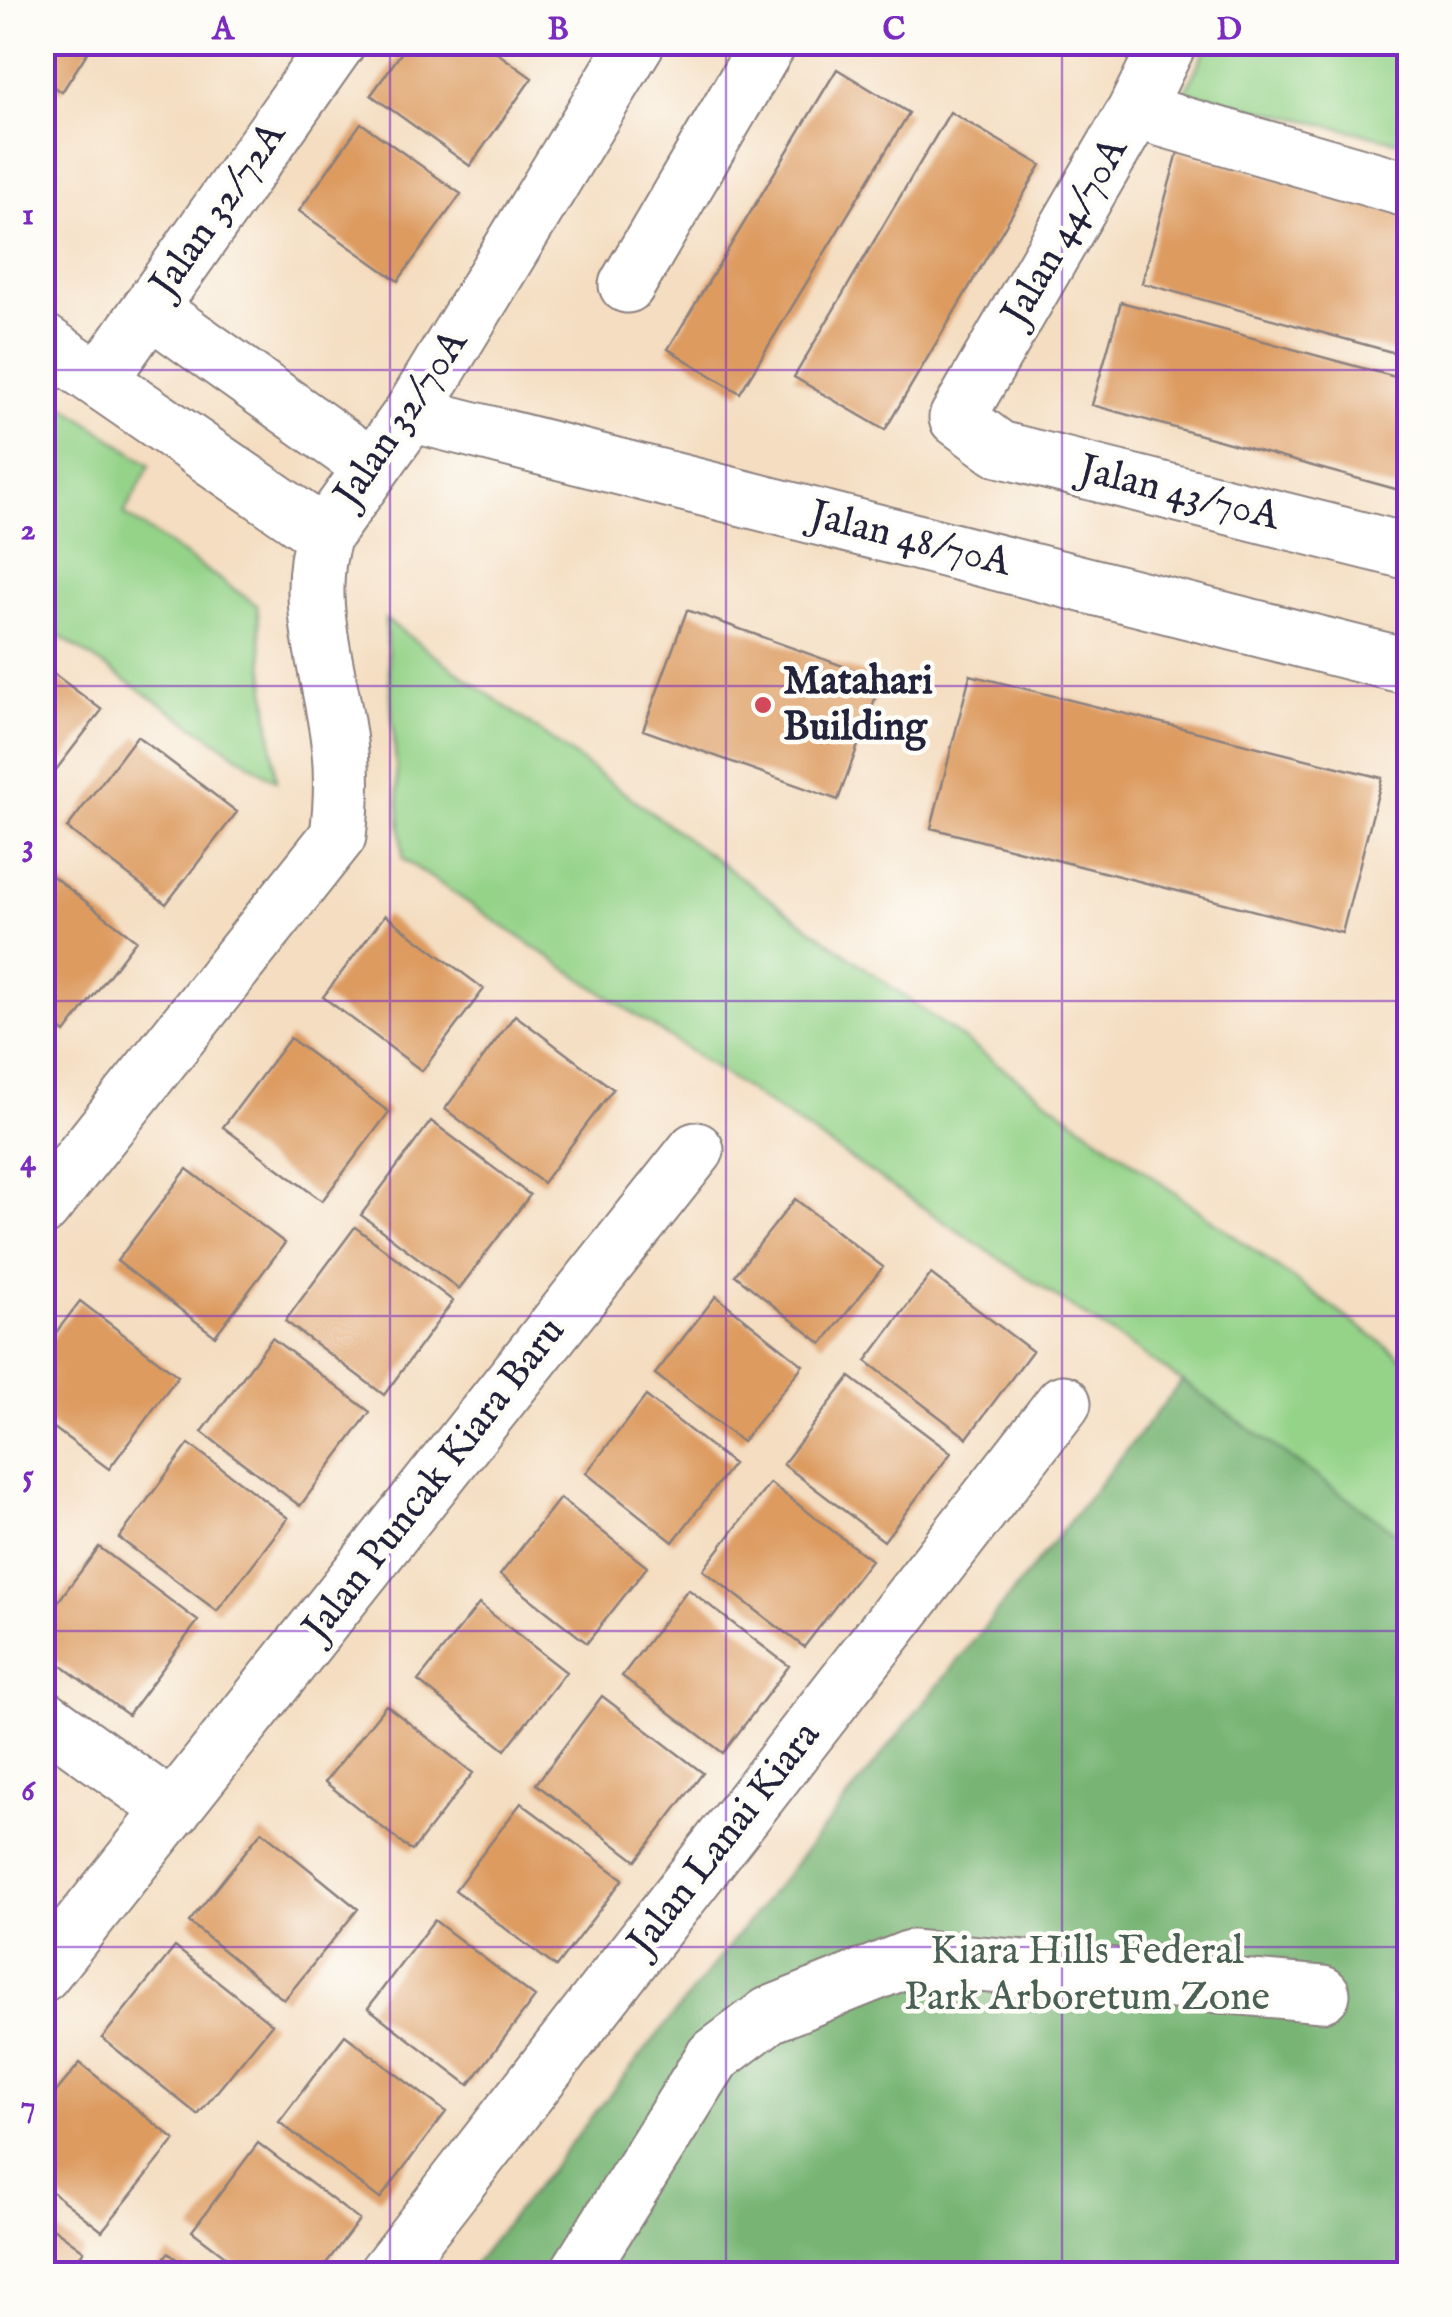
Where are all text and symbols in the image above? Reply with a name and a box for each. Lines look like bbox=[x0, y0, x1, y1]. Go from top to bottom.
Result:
text: A bbox=[210, 10, 235, 51]
text: B bbox=[547, 10, 569, 51]
text: C bbox=[883, 10, 906, 51]
text: D bbox=[1216, 10, 1242, 51]
street label: Jalan 32/72A bbox=[138, 112, 299, 311]
street label: Jalan 44/70A bbox=[990, 128, 1141, 339]
text: 1 bbox=[22, 195, 34, 236]
street label: Jalan 32/70A bbox=[322, 320, 481, 521]
street label: Jalan 43/70A bbox=[1070, 444, 1285, 544]
street label: Jalan 48/70A bbox=[800, 489, 1017, 590]
text: 2 bbox=[20, 510, 36, 551]
place label: Matahari Building bbox=[783, 657, 933, 754]
marker: Matahari Building bbox=[752, 694, 774, 716]
text: 3 bbox=[22, 826, 34, 867]
text: 4 bbox=[20, 1141, 36, 1182]
street label: Jalan Puncak Kiara Baru bbox=[290, 1308, 577, 1655]
text: 5 bbox=[22, 1456, 34, 1497]
street label: Jalan Lanai Kiara bbox=[615, 1711, 833, 1970]
text: 6 bbox=[21, 1771, 36, 1812]
park label: Kiara Hills Federal Park Arboretum Zone bbox=[904, 1927, 1270, 2024]
text: 7 bbox=[21, 2087, 35, 2128]

